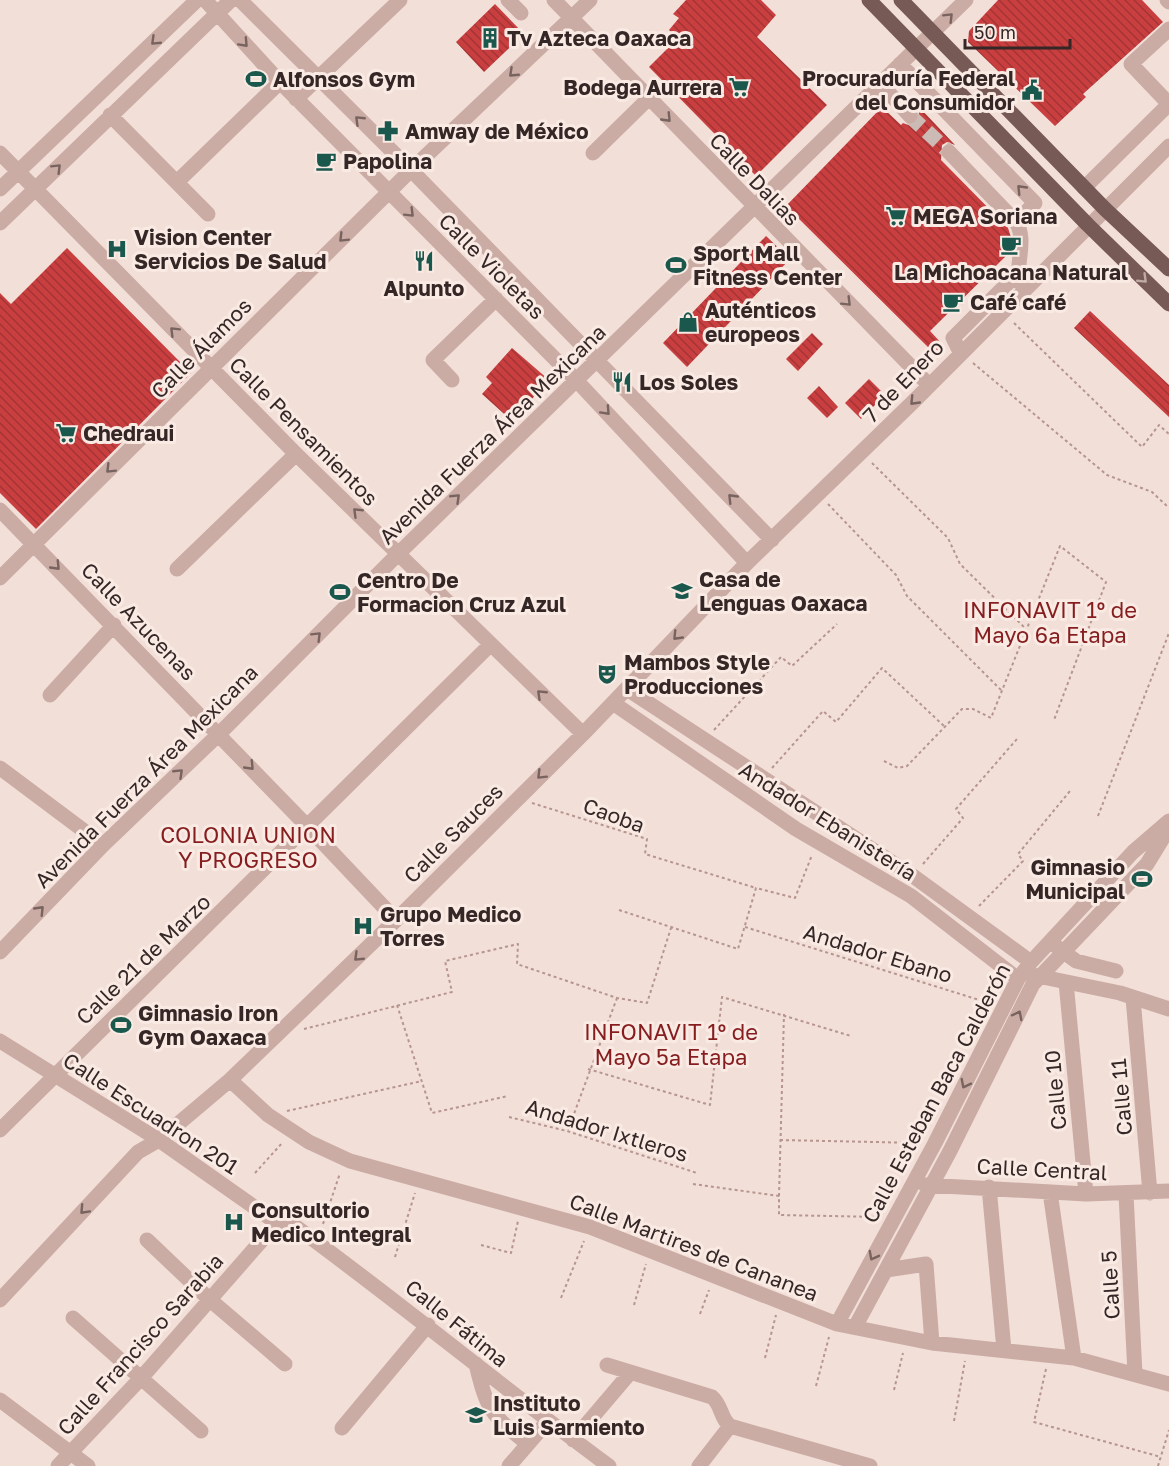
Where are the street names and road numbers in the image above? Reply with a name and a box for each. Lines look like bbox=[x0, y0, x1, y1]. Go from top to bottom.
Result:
street label: Calle Dalias bbox=[704, 127, 806, 231]
street label: Calle Violetas bbox=[434, 208, 550, 324]
street label: Calle Álamos bbox=[145, 292, 257, 404]
street label: Avenida Fuerza Área Mexicana bbox=[373, 319, 611, 549]
street label: 7 de Enero bbox=[857, 334, 949, 428]
street label: Calle Pensamientos bbox=[224, 351, 384, 511]
street label: Calle Azucenas bbox=[76, 557, 202, 685]
street label: Avenida Fuerza Área Mexicana bbox=[29, 659, 263, 893]
street label: Andador Ebanistería bbox=[735, 756, 921, 886]
street label: Calle Sauces bbox=[398, 778, 508, 888]
street label: Caoba bbox=[580, 792, 648, 838]
street label: Calle 21 de Marzo bbox=[71, 888, 215, 1030]
street label: Andador Ebano bbox=[801, 918, 955, 988]
street label: Calle Esteban Baca Calderón bbox=[856, 959, 1016, 1227]
street label: Calle Escuadron 201 bbox=[58, 1047, 244, 1179]
street label: Calle 10 bbox=[1039, 1049, 1071, 1131]
street label: Calle 11 bbox=[1105, 1057, 1137, 1137]
street label: Andador Ixtleros bbox=[523, 1093, 691, 1167]
street label: Calle Central bbox=[976, 1153, 1108, 1185]
street label: Calle Martires de Cananea bbox=[566, 1188, 822, 1306]
street label: Calle Francisco Sarabia bbox=[52, 1248, 228, 1440]
street label: Calle 5 bbox=[1095, 1250, 1125, 1320]
street label: Calle Fátima bbox=[400, 1274, 514, 1372]

